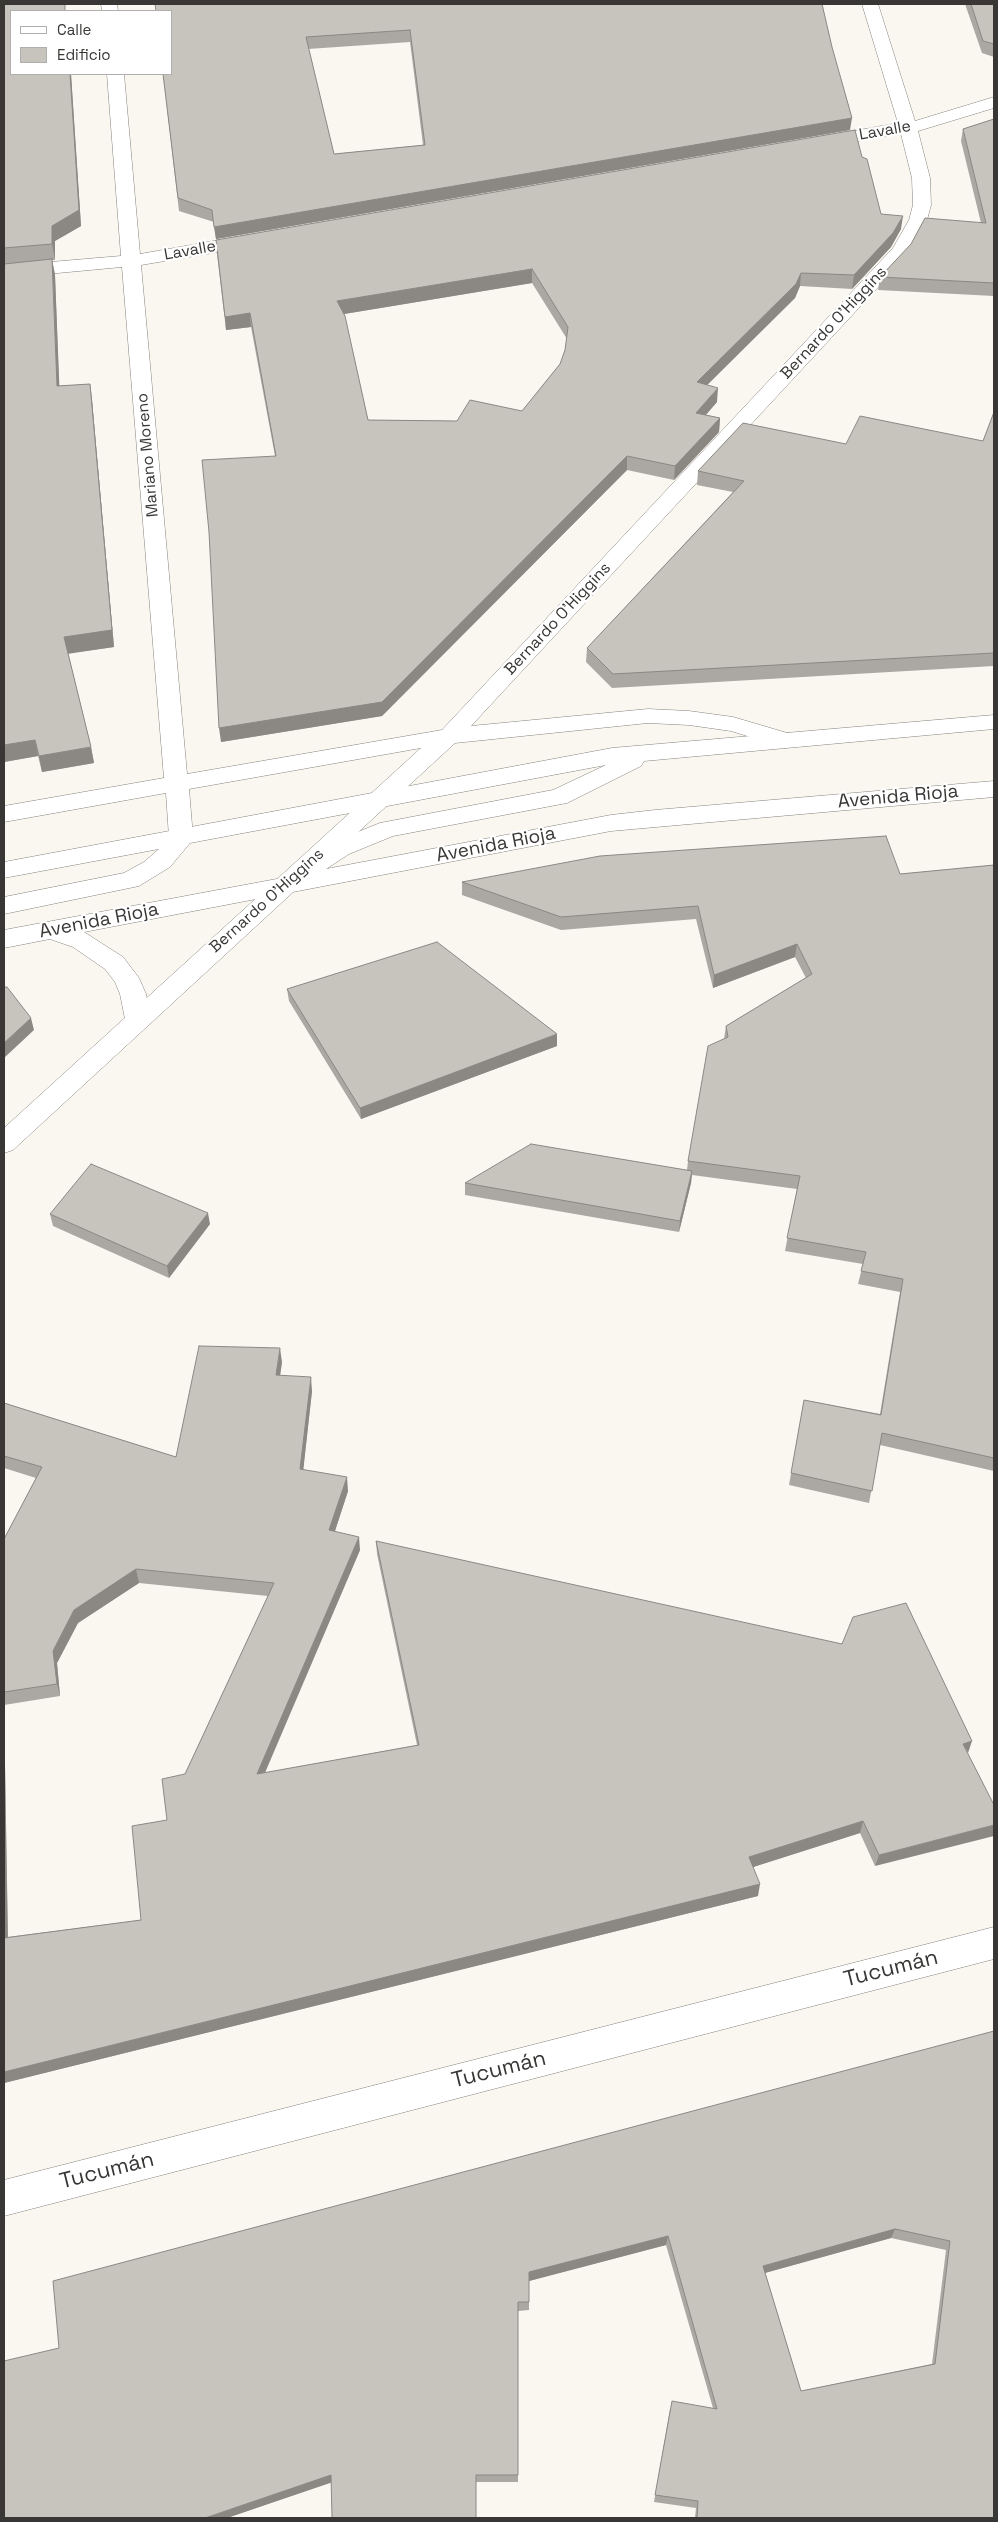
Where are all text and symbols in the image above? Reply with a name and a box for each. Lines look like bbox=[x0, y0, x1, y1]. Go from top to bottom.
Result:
legend bbox=[10, 10, 172, 75]
text: Calle bbox=[57, 20, 92, 39]
text: Edificio bbox=[57, 45, 111, 64]
street label: Lavalle bbox=[858, 117, 912, 145]
street label: Lavalle bbox=[163, 237, 217, 265]
street label: Bernardo O'Higgins bbox=[777, 263, 891, 383]
street label: Mariano Moreno bbox=[133, 392, 163, 518]
street label: Bernardo O'Higgins bbox=[501, 559, 615, 679]
street label: Avenida Rioja bbox=[837, 780, 959, 814]
street label: Avenida Rioja bbox=[434, 822, 558, 868]
street label: Bernardo O'Higgins bbox=[206, 845, 328, 957]
street label: Avenida Rioja bbox=[37, 898, 161, 944]
street label: Tucumán bbox=[841, 1945, 941, 1993]
street label: Tucumán bbox=[449, 2046, 549, 2094]
street label: Tucumán bbox=[57, 2147, 157, 2195]

